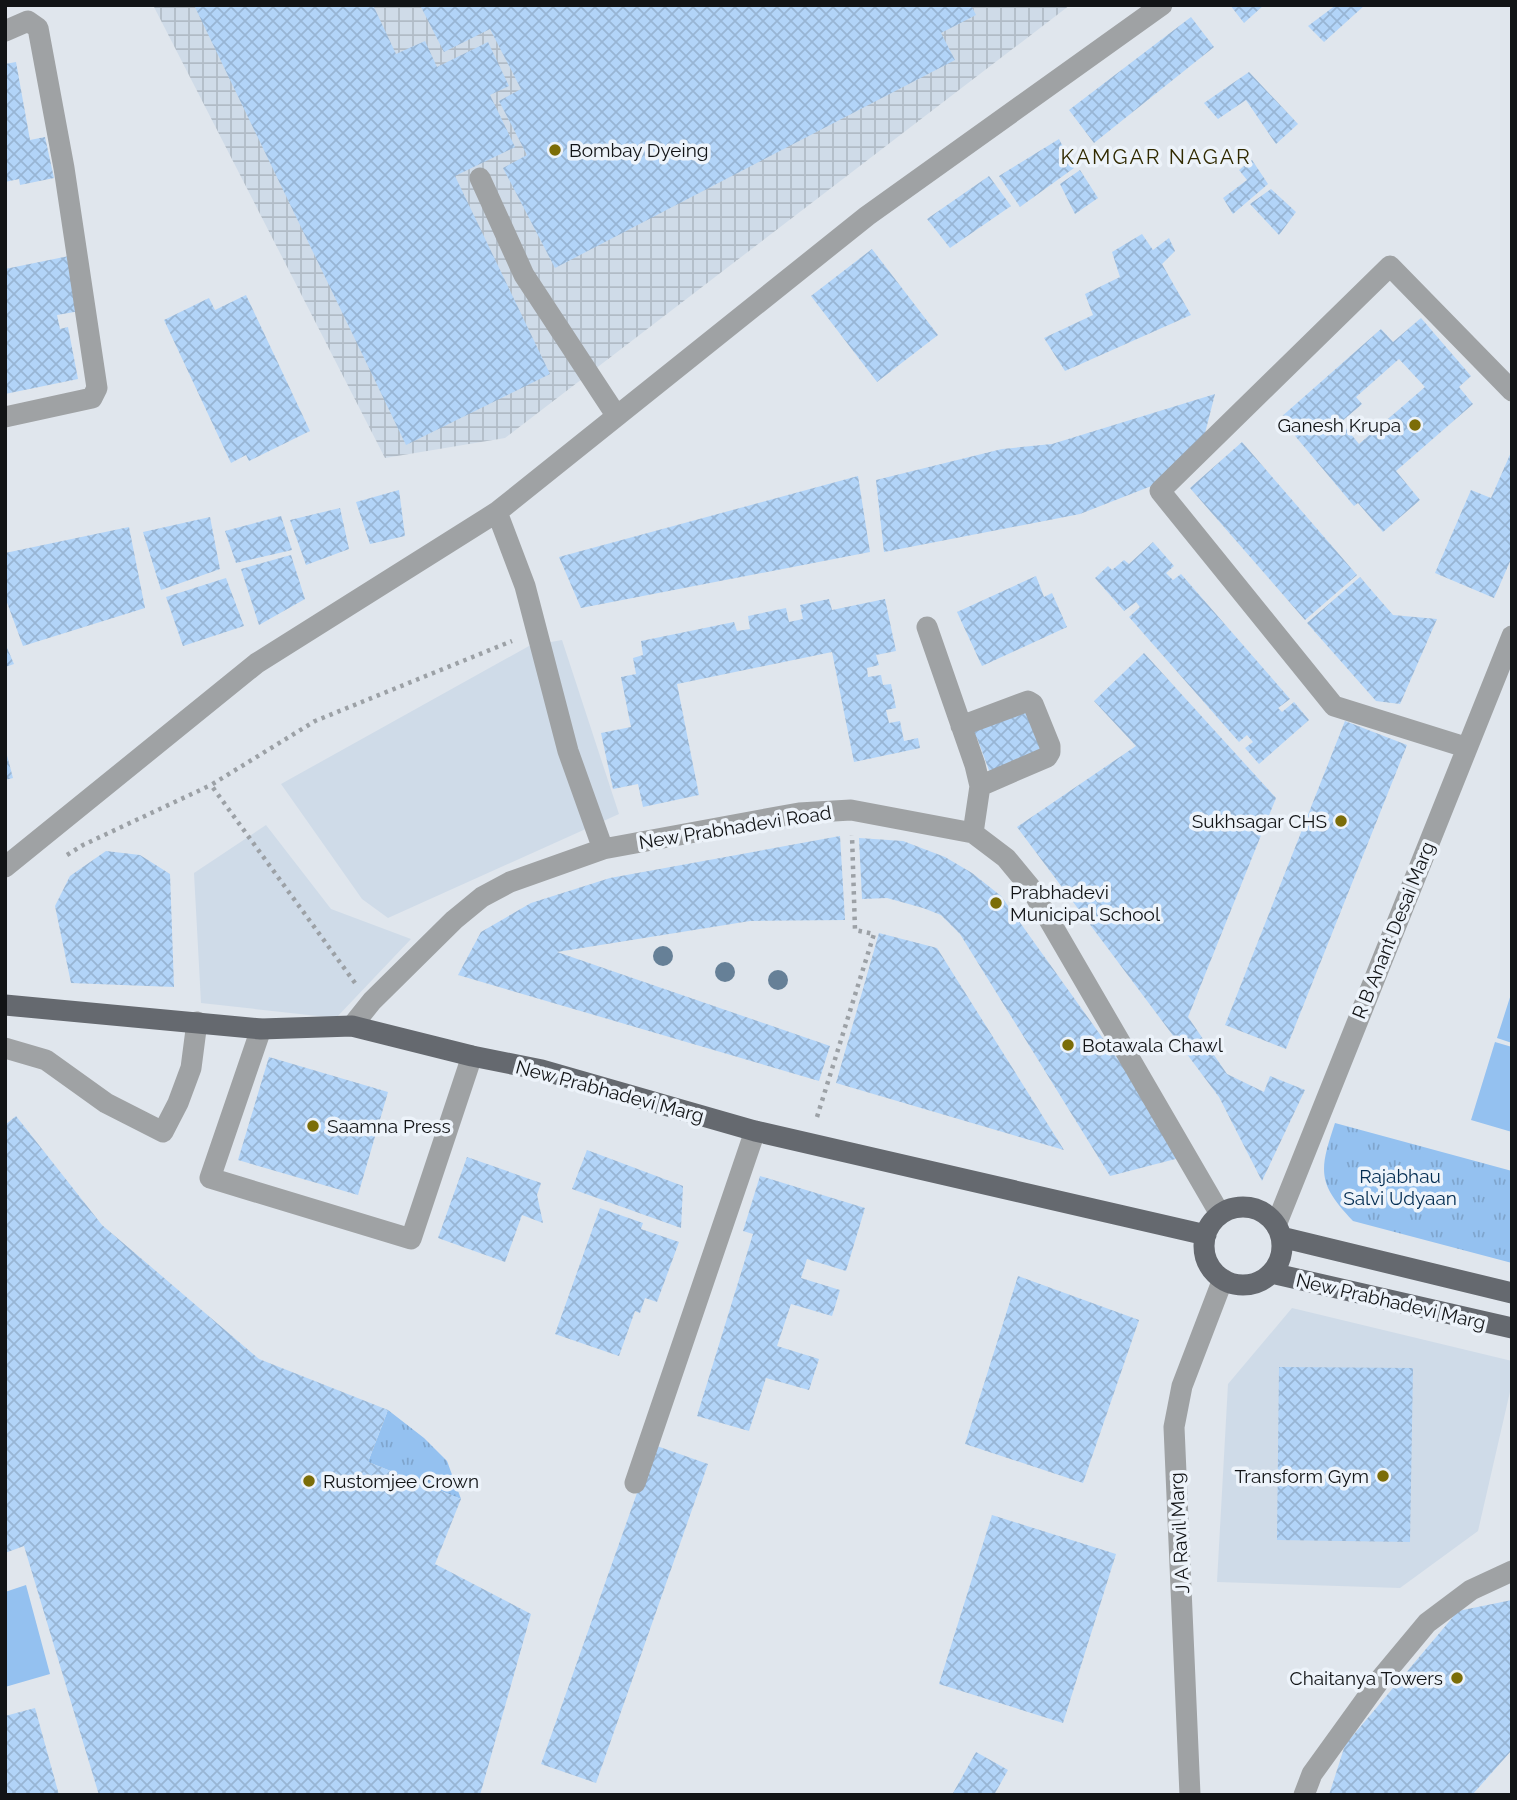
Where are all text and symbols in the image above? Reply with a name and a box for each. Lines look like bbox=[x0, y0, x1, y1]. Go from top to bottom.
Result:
place label: Bombay Dyeing bbox=[569, 139, 708, 161]
marker: Bombay Dyeing bbox=[547, 142, 563, 158]
district label: KAMGAR NAGAR bbox=[1060, 144, 1252, 169]
place label: Ganesh Krupa bbox=[1277, 414, 1401, 436]
marker: Ganesh Krupa bbox=[1407, 417, 1423, 433]
street label: New Prabhadevi Road bbox=[637, 801, 833, 853]
place label: Sukhsagar CHS bbox=[1192, 810, 1327, 832]
marker: Sukhsagar CHS bbox=[1333, 813, 1349, 829]
street label: R B Anant Desai Marg bbox=[1347, 838, 1439, 1022]
place label: Prabhadevi Municipal School bbox=[1010, 881, 1161, 925]
marker: Prabhadevi Municipal School bbox=[988, 895, 1004, 911]
place label: Botawala Chawl bbox=[1082, 1034, 1224, 1056]
marker: Botawala Chawl bbox=[1060, 1037, 1076, 1053]
street label: New Prabhadevi Marg bbox=[513, 1055, 707, 1127]
place label: Saamna Press bbox=[327, 1115, 451, 1137]
marker: Saamna Press bbox=[305, 1118, 321, 1134]
park label: Rajabhau Salvi Udyaan bbox=[1343, 1165, 1457, 1209]
street label: New Prabhadevi Marg bbox=[1294, 1268, 1488, 1334]
place label: Transform Gym bbox=[1234, 1465, 1369, 1487]
marker: Transform Gym bbox=[1375, 1468, 1391, 1484]
place label: Rustomjee Crown bbox=[323, 1470, 479, 1492]
street label: J A Ravil Marg bbox=[1165, 1472, 1193, 1594]
marker: Rustomjee Crown bbox=[301, 1473, 317, 1489]
place label: Chaitanya Towers bbox=[1290, 1667, 1443, 1689]
marker: Chaitanya Towers bbox=[1449, 1670, 1465, 1686]

